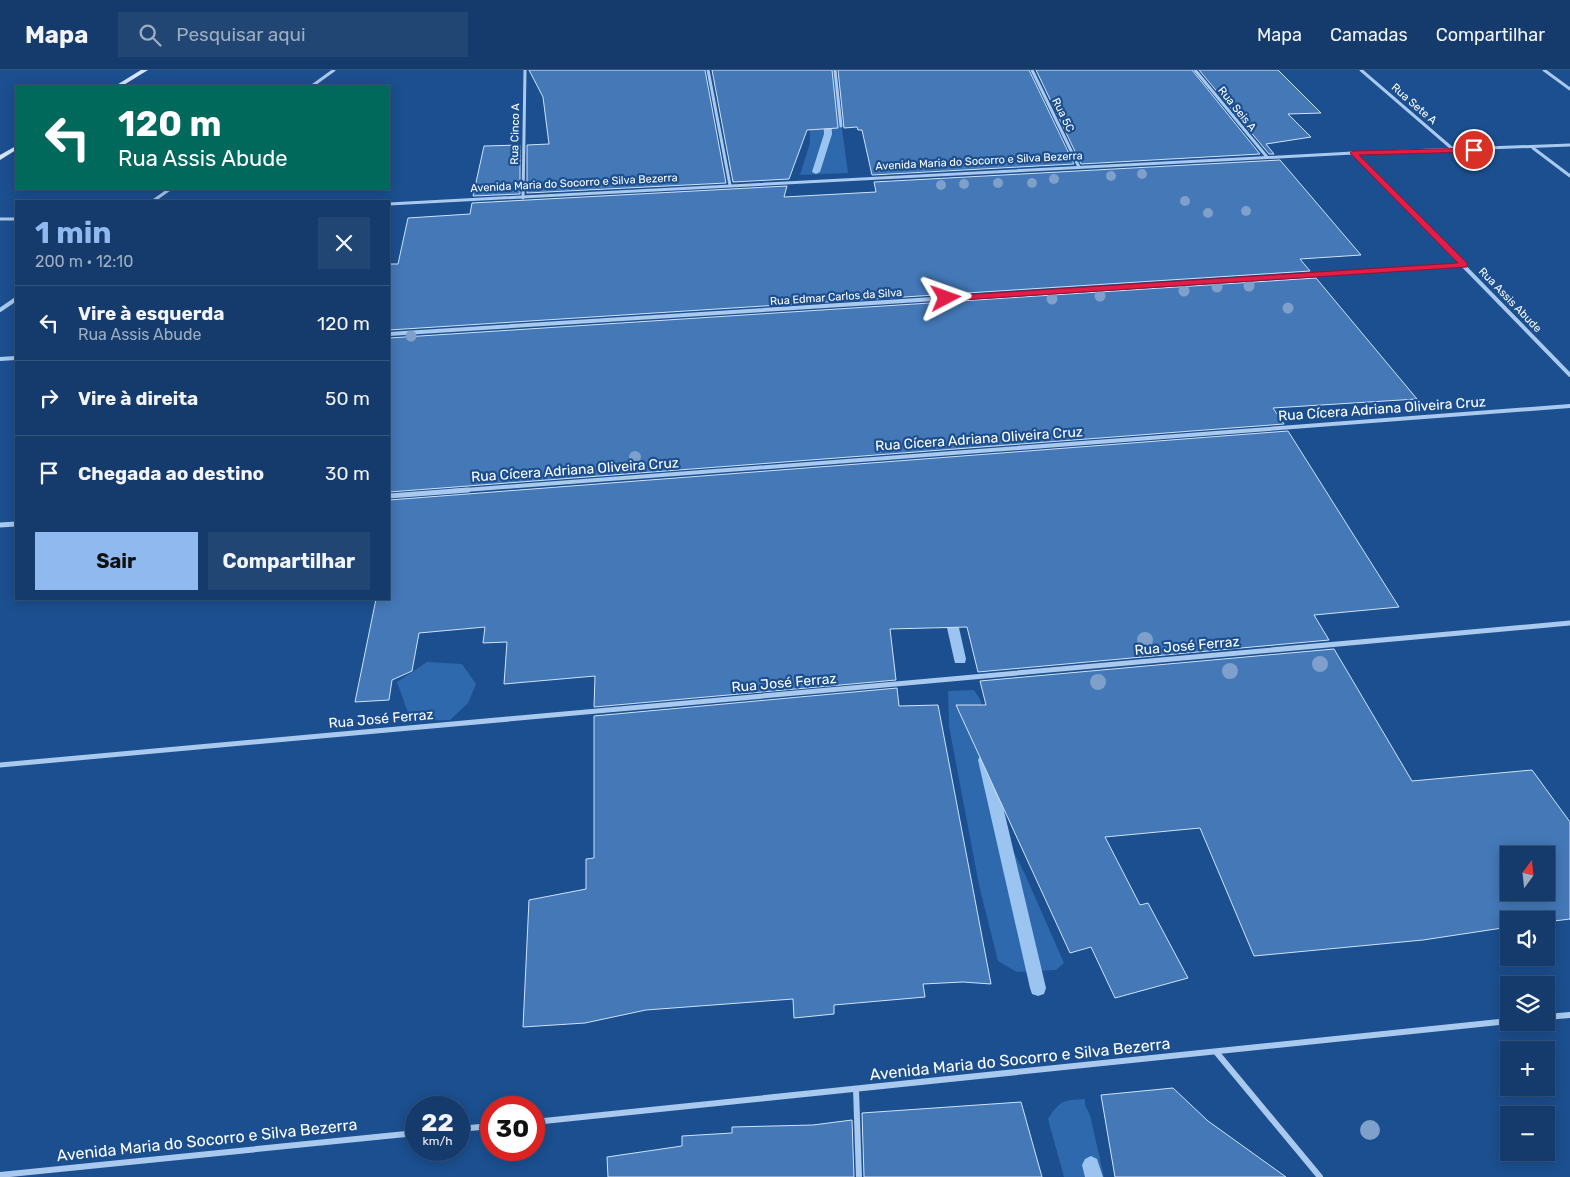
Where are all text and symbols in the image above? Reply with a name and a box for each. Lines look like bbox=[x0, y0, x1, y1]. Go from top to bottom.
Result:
search box bbox=[118, 12, 468, 57]
text: Mapa bbox=[25, 21, 88, 49]
icon: search bbox=[136, 21, 164, 49]
text: Pesquisar aqui bbox=[176, 23, 306, 46]
text: Mapa bbox=[1257, 24, 1302, 46]
text: Camadas bbox=[1330, 24, 1408, 46]
text: Compartilhar bbox=[1436, 24, 1545, 46]
street label: Rua Sete A bbox=[1389, 81, 1440, 128]
street label: Rua Seis A bbox=[1215, 84, 1259, 134]
street label: Rua 5C bbox=[1049, 96, 1077, 134]
text: 120 m bbox=[118, 103, 221, 145]
street label: Rua Cinco A bbox=[508, 103, 522, 165]
icon: left bbox=[35, 105, 100, 170]
pin bbox=[1453, 129, 1495, 171]
icon: arrive bbox=[1460, 136, 1488, 164]
text: Rua Assis Abude bbox=[118, 145, 288, 172]
street label: Avenida Maria do Socorro e Silva Bezerra bbox=[875, 149, 1083, 173]
street label: Avenida Maria do Socorro e Silva Bezerra bbox=[470, 171, 678, 195]
text: 1 min bbox=[35, 215, 112, 251]
button: close bbox=[318, 217, 370, 269]
text: 200 m · 12:10 bbox=[35, 252, 133, 271]
street label: Rua Assis Abude bbox=[1476, 265, 1544, 335]
position arrow bbox=[919, 271, 971, 323]
street label: Rua Edmar Carlos da Silva bbox=[769, 286, 903, 308]
text: Vire à esquerda bbox=[78, 302, 225, 325]
icon: left bbox=[35, 309, 63, 337]
text: 120 m bbox=[317, 312, 370, 335]
text: Rua Assis Abude bbox=[78, 325, 201, 344]
icon: right bbox=[35, 384, 63, 412]
text: Vire à direita bbox=[78, 387, 198, 410]
text: 50 m bbox=[325, 387, 370, 410]
street label: Rua Cícera Adriana Oliveira Cruz bbox=[1278, 393, 1486, 425]
street label: Rua Cícera Adriana Oliveira Cruz bbox=[875, 423, 1083, 455]
street label: Rua Cícera Adriana Oliveira Cruz bbox=[471, 454, 679, 486]
icon: arrive bbox=[35, 459, 63, 487]
text: Chegada ao destino bbox=[78, 462, 264, 485]
text: 30 m bbox=[325, 462, 370, 485]
button: Sair bbox=[35, 532, 198, 590]
button: Compartilhar bbox=[208, 532, 370, 590]
street label: Rua José Ferraz bbox=[1134, 633, 1240, 659]
street label: Rua José Ferraz bbox=[731, 670, 837, 696]
street label: Rua José Ferraz bbox=[328, 706, 434, 732]
north arrow bbox=[1500, 846, 1555, 901]
map controls bbox=[1500, 846, 1555, 1161]
button: sound bbox=[1500, 911, 1555, 966]
button: layers bbox=[1500, 976, 1555, 1031]
street label: Avenida Maria do Socorro e Silva Bezerra bbox=[869, 1034, 1171, 1084]
button: + bbox=[1500, 1041, 1555, 1096]
speed limit sign: 30 bbox=[480, 1096, 545, 1161]
button: − bbox=[1500, 1106, 1555, 1161]
text: 22 bbox=[421, 1108, 454, 1137]
street label: Avenida Maria do Socorro e Silva Bezerra bbox=[56, 1115, 358, 1165]
text: km/h bbox=[423, 1134, 452, 1148]

